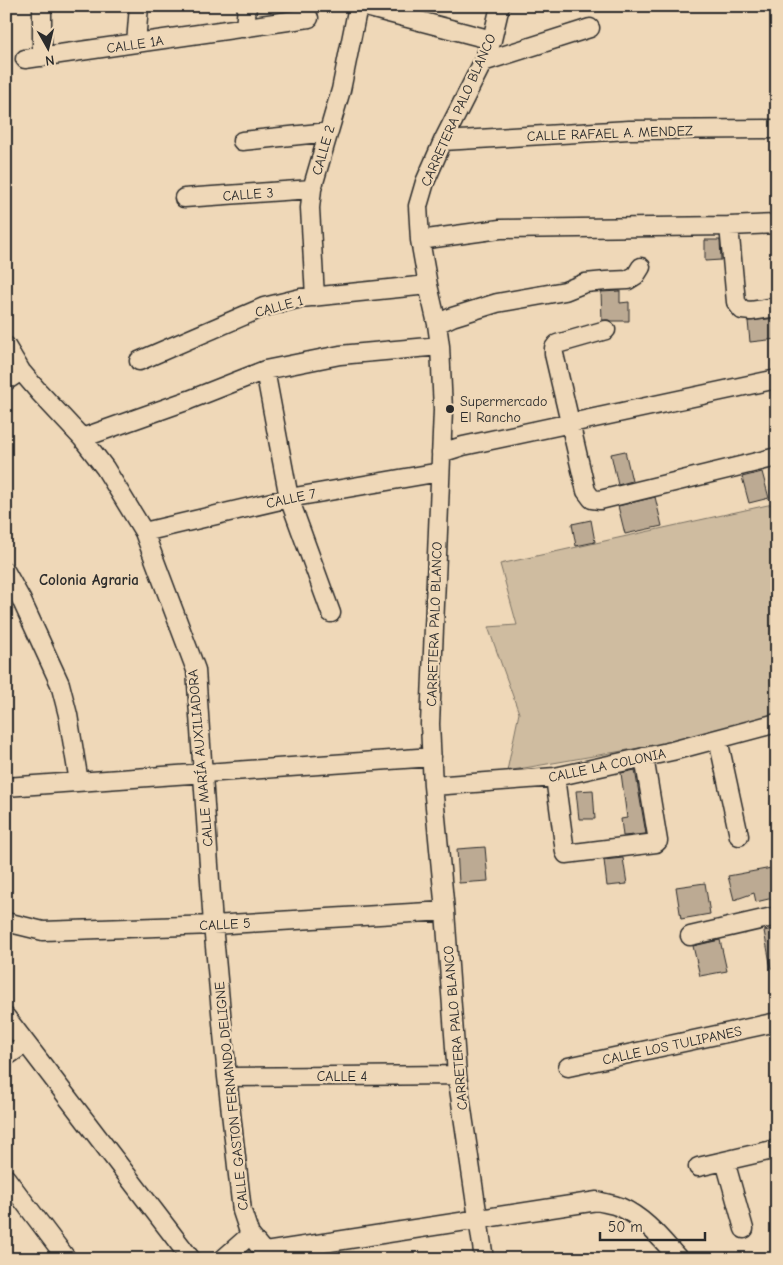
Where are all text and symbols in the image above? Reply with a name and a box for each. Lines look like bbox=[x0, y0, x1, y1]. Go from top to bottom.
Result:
north arrow bbox=[22, 22, 72, 72]
street label: CARRETERA PALO BLANCO bbox=[417, 31, 500, 189]
street label: CALLE 1A bbox=[105, 32, 165, 57]
text: N bbox=[44, 51, 55, 69]
street label: CALLE RAFAEL A. MENDEZ bbox=[527, 122, 693, 145]
street label: CALLE 2 bbox=[308, 123, 339, 177]
street label: CALLE 3 bbox=[222, 184, 274, 205]
street label: CALLE 1 bbox=[253, 292, 305, 321]
place label: Supermercado El Rancho bbox=[460, 393, 547, 426]
marker: Supermercado El Rancho bbox=[444, 403, 456, 415]
street label: CALLE 7 bbox=[265, 485, 318, 512]
street label: CARRETERA PALO BLANCO bbox=[423, 541, 446, 707]
district label: Colonia Agraria bbox=[39, 571, 139, 589]
street label: CALLE MARÍA AUXILIADORA bbox=[184, 668, 217, 847]
street label: CALLE LA COLONIA bbox=[547, 745, 667, 786]
street label: CALLE 5 bbox=[199, 915, 251, 934]
street label: CARRETERA PALO BLANCO bbox=[440, 945, 471, 1111]
street label: CALLE GASTON FERNANDO DELIGNE bbox=[211, 981, 252, 1211]
street label: CALLE LOS TULIPANES bbox=[601, 1022, 744, 1069]
street label: CALLE 4 bbox=[317, 1068, 368, 1085]
scale bar bbox=[600, 1210, 706, 1242]
text: 50 m bbox=[608, 1218, 643, 1236]

